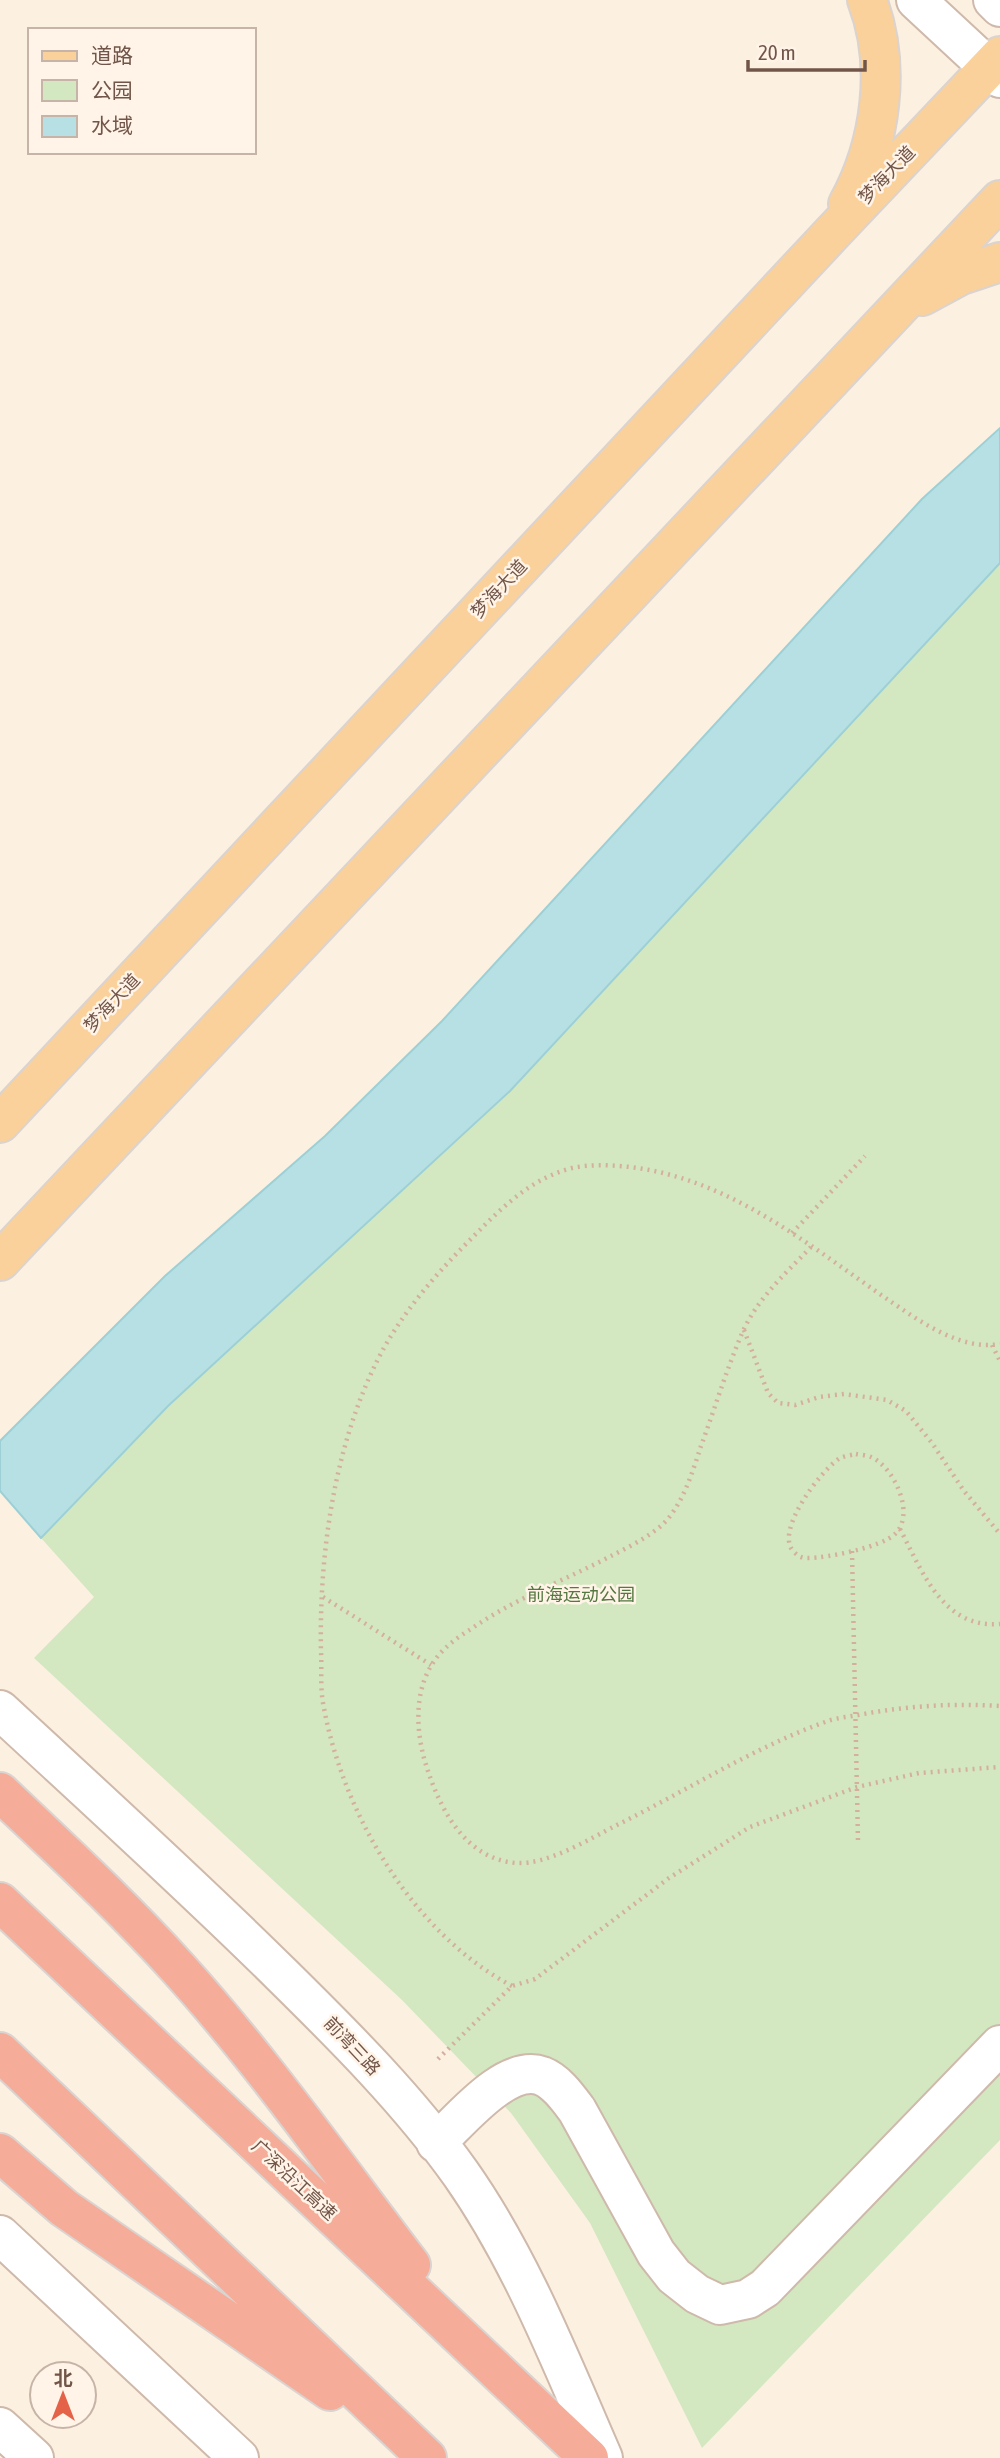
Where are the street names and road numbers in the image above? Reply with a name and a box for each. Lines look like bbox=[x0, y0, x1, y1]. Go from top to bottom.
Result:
street label: 梦海大道 bbox=[854, 141, 919, 208]
street label: 梦海大道 bbox=[466, 555, 531, 622]
street label: 梦海大道 bbox=[79, 969, 144, 1036]
street label: 前湾三路 bbox=[320, 2012, 385, 2079]
street label: 广深沿江高速 bbox=[248, 2135, 341, 2224]

